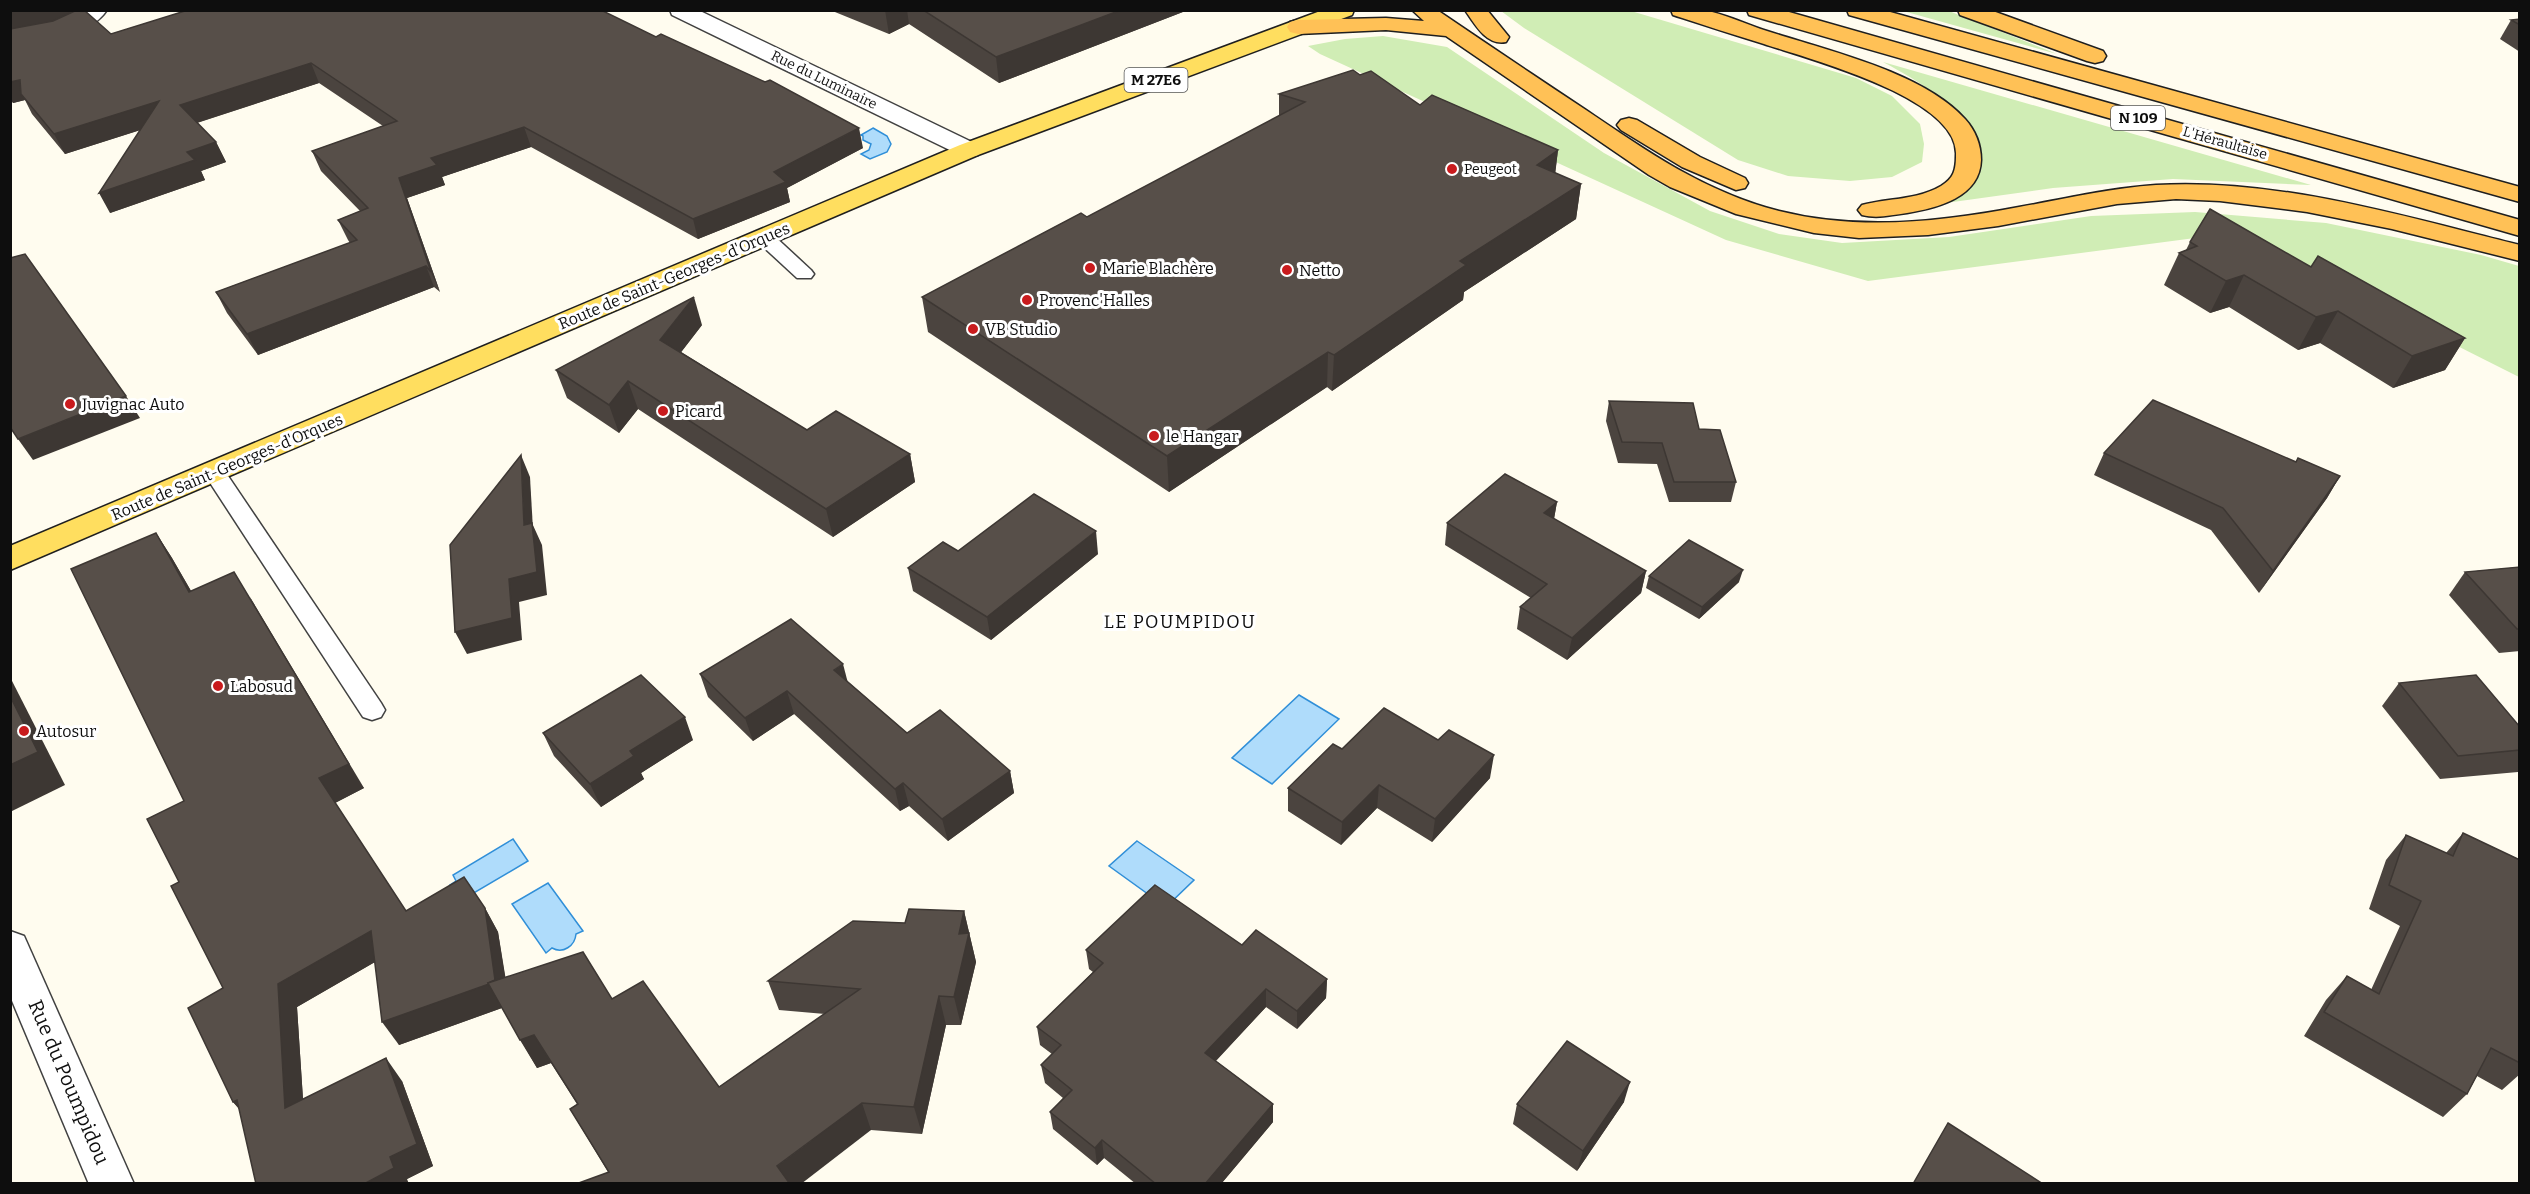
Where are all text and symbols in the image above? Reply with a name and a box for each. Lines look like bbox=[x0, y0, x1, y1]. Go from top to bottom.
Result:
street label: Rue du Luminaire bbox=[768, 47, 880, 113]
road number: M 27E6 bbox=[1124, 68, 1188, 92]
road number: N 109 bbox=[2111, 106, 2165, 130]
street label: L'Héraultaise bbox=[2181, 123, 2269, 163]
place label: Peugeot bbox=[1464, 161, 1517, 178]
marker: Peugeot bbox=[1445, 162, 1459, 176]
street label: Route de Saint-Georges-d'Orques bbox=[555, 218, 793, 334]
place label: Marie Blachère bbox=[1102, 259, 1214, 278]
marker: Marie Blachère bbox=[1083, 261, 1097, 275]
place label: Netto bbox=[1299, 261, 1341, 280]
marker: Netto bbox=[1280, 263, 1294, 277]
place label: Provenc'Halles bbox=[1039, 291, 1150, 310]
marker: Provenc'Halles bbox=[1020, 293, 1034, 307]
place label: VB Studio bbox=[985, 320, 1058, 339]
marker: VB Studio bbox=[966, 322, 980, 336]
place label: Juvignac Auto bbox=[81, 395, 184, 414]
marker: Juvignac Auto bbox=[63, 397, 77, 411]
place label: Picard bbox=[675, 402, 723, 421]
marker: Picard bbox=[656, 404, 670, 418]
street label: Route de Saint-Georges-d'Orques bbox=[108, 409, 346, 525]
place label: le Hangar bbox=[1166, 427, 1239, 446]
marker: le Hangar bbox=[1147, 429, 1161, 443]
district label: LE POUMPIDOU bbox=[1104, 611, 1256, 633]
place label: Labosud bbox=[230, 677, 293, 696]
marker: Labosud bbox=[211, 679, 225, 693]
place label: Autosur bbox=[36, 722, 96, 741]
marker: Autosur bbox=[17, 724, 31, 738]
street label: Rue du Poumpidou bbox=[23, 996, 115, 1168]

